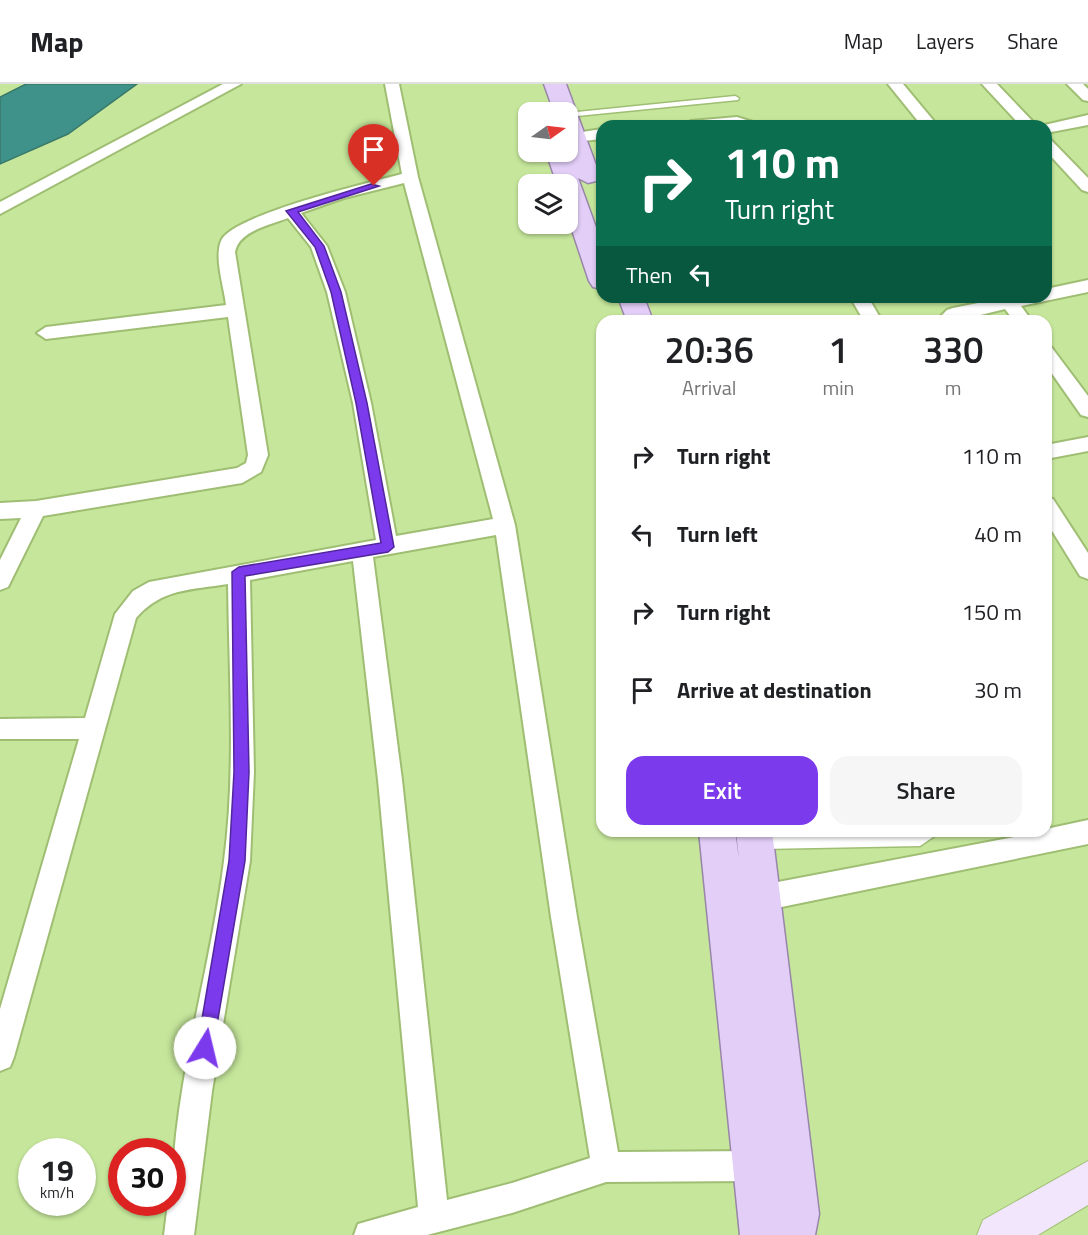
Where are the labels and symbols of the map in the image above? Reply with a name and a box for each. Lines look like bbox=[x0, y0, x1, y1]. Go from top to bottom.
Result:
north arrow bbox=[518, 102, 578, 162]
pin bbox=[348, 124, 399, 186]
position arrow bbox=[173, 1016, 237, 1080]
speed limit sign: 30 bbox=[108, 1138, 186, 1216]

